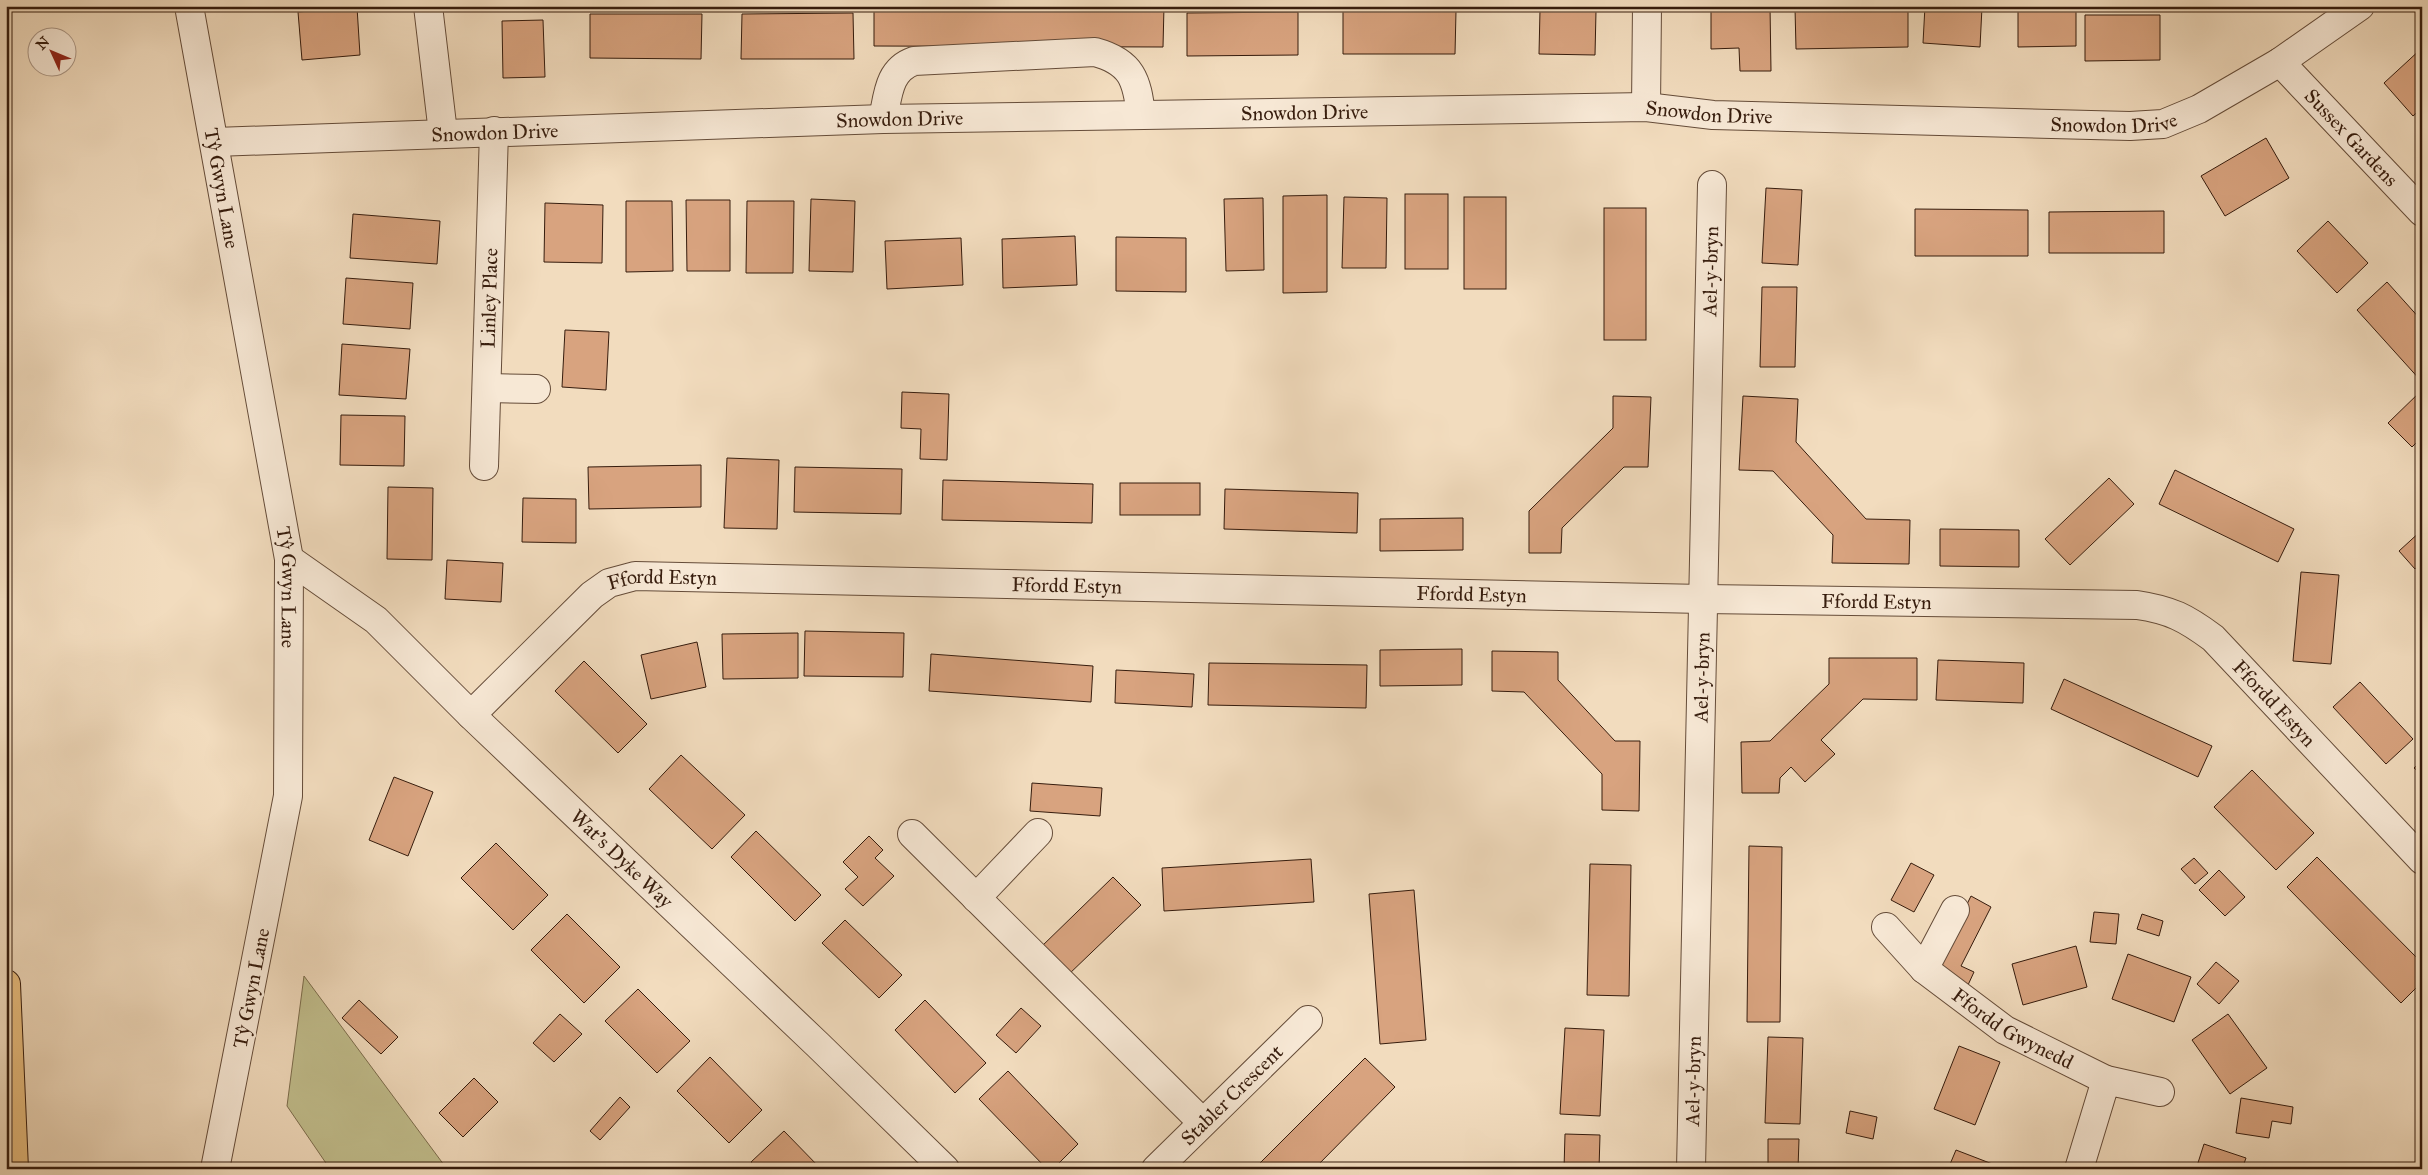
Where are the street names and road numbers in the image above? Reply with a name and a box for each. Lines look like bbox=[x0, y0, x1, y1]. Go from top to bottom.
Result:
street label: Sussex Gardens bbox=[2300, 84, 2403, 191]
street label: Snowdon Drive bbox=[1645, 95, 1773, 129]
street label: Snowdon Drive bbox=[1241, 99, 1368, 125]
street label: Snowdon Drive bbox=[836, 106, 963, 133]
street label: Snowdon Drive bbox=[2050, 107, 2181, 138]
street label: Snowdon Drive bbox=[431, 118, 559, 147]
street label: Tŷ Gwyn Lane bbox=[199, 126, 245, 250]
street label: Ael-y-bryn bbox=[1697, 226, 1723, 318]
street label: Linley Place bbox=[476, 247, 503, 349]
street label: Tŷ Gwyn Lane bbox=[271, 524, 301, 648]
street label: Ffordd Estyn bbox=[605, 564, 717, 595]
street label: Ffordd Estyn bbox=[1011, 572, 1122, 598]
street label: Ffordd Estyn bbox=[1416, 581, 1527, 607]
street label: Ffordd Estyn bbox=[1821, 589, 1932, 614]
street label: Ael-y-bryn bbox=[1689, 632, 1714, 723]
street label: Ffordd Estyn bbox=[2228, 655, 2321, 752]
street label: Wat's Dyke Way bbox=[566, 804, 679, 913]
street label: Tŷ Gwyn Lane bbox=[228, 926, 274, 1050]
street label: Ffordd Gwynedd bbox=[1948, 983, 2077, 1074]
street label: Ael-y-bryn bbox=[1680, 1035, 1706, 1127]
street label: Stabler Crescent bbox=[1176, 1040, 1288, 1150]

